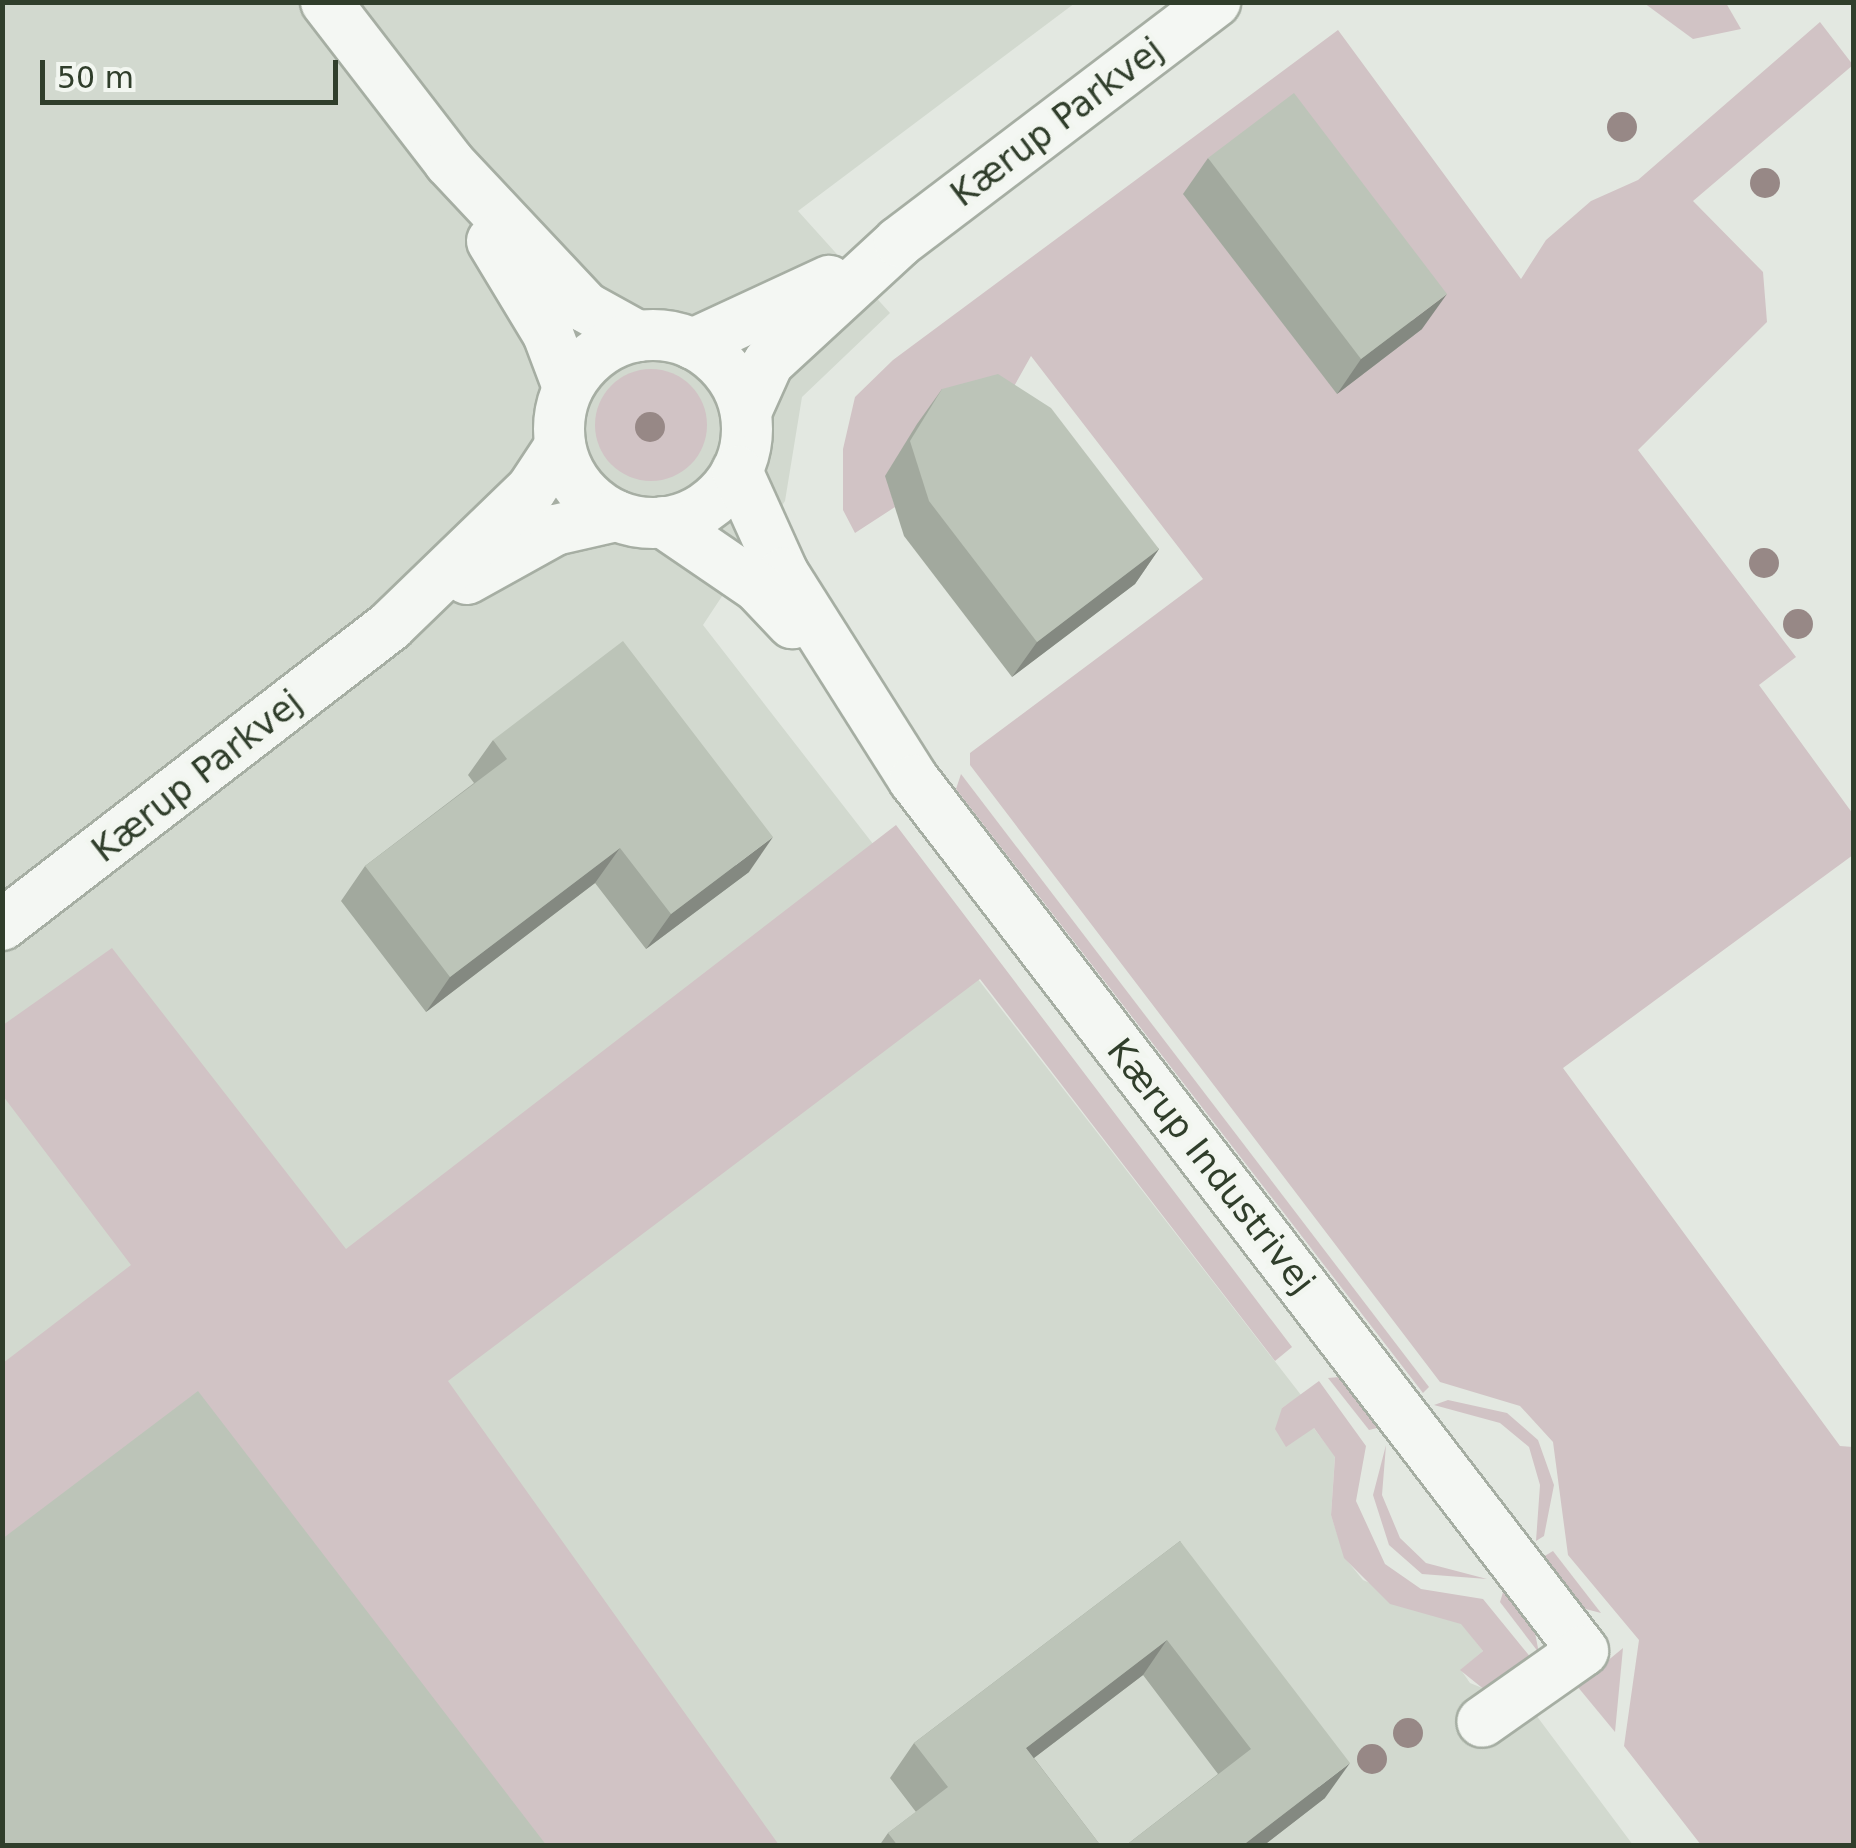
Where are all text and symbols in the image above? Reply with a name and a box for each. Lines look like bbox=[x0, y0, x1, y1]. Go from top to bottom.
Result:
street label: Kærup Parkvej bbox=[943, 29, 1171, 215]
scale bar bbox=[45, 40, 342, 102]
text: 50 m bbox=[57, 60, 134, 95]
street label: Kærup Parkvej bbox=[84, 681, 310, 871]
street label: Kærup Industrivej bbox=[1098, 1030, 1324, 1302]

